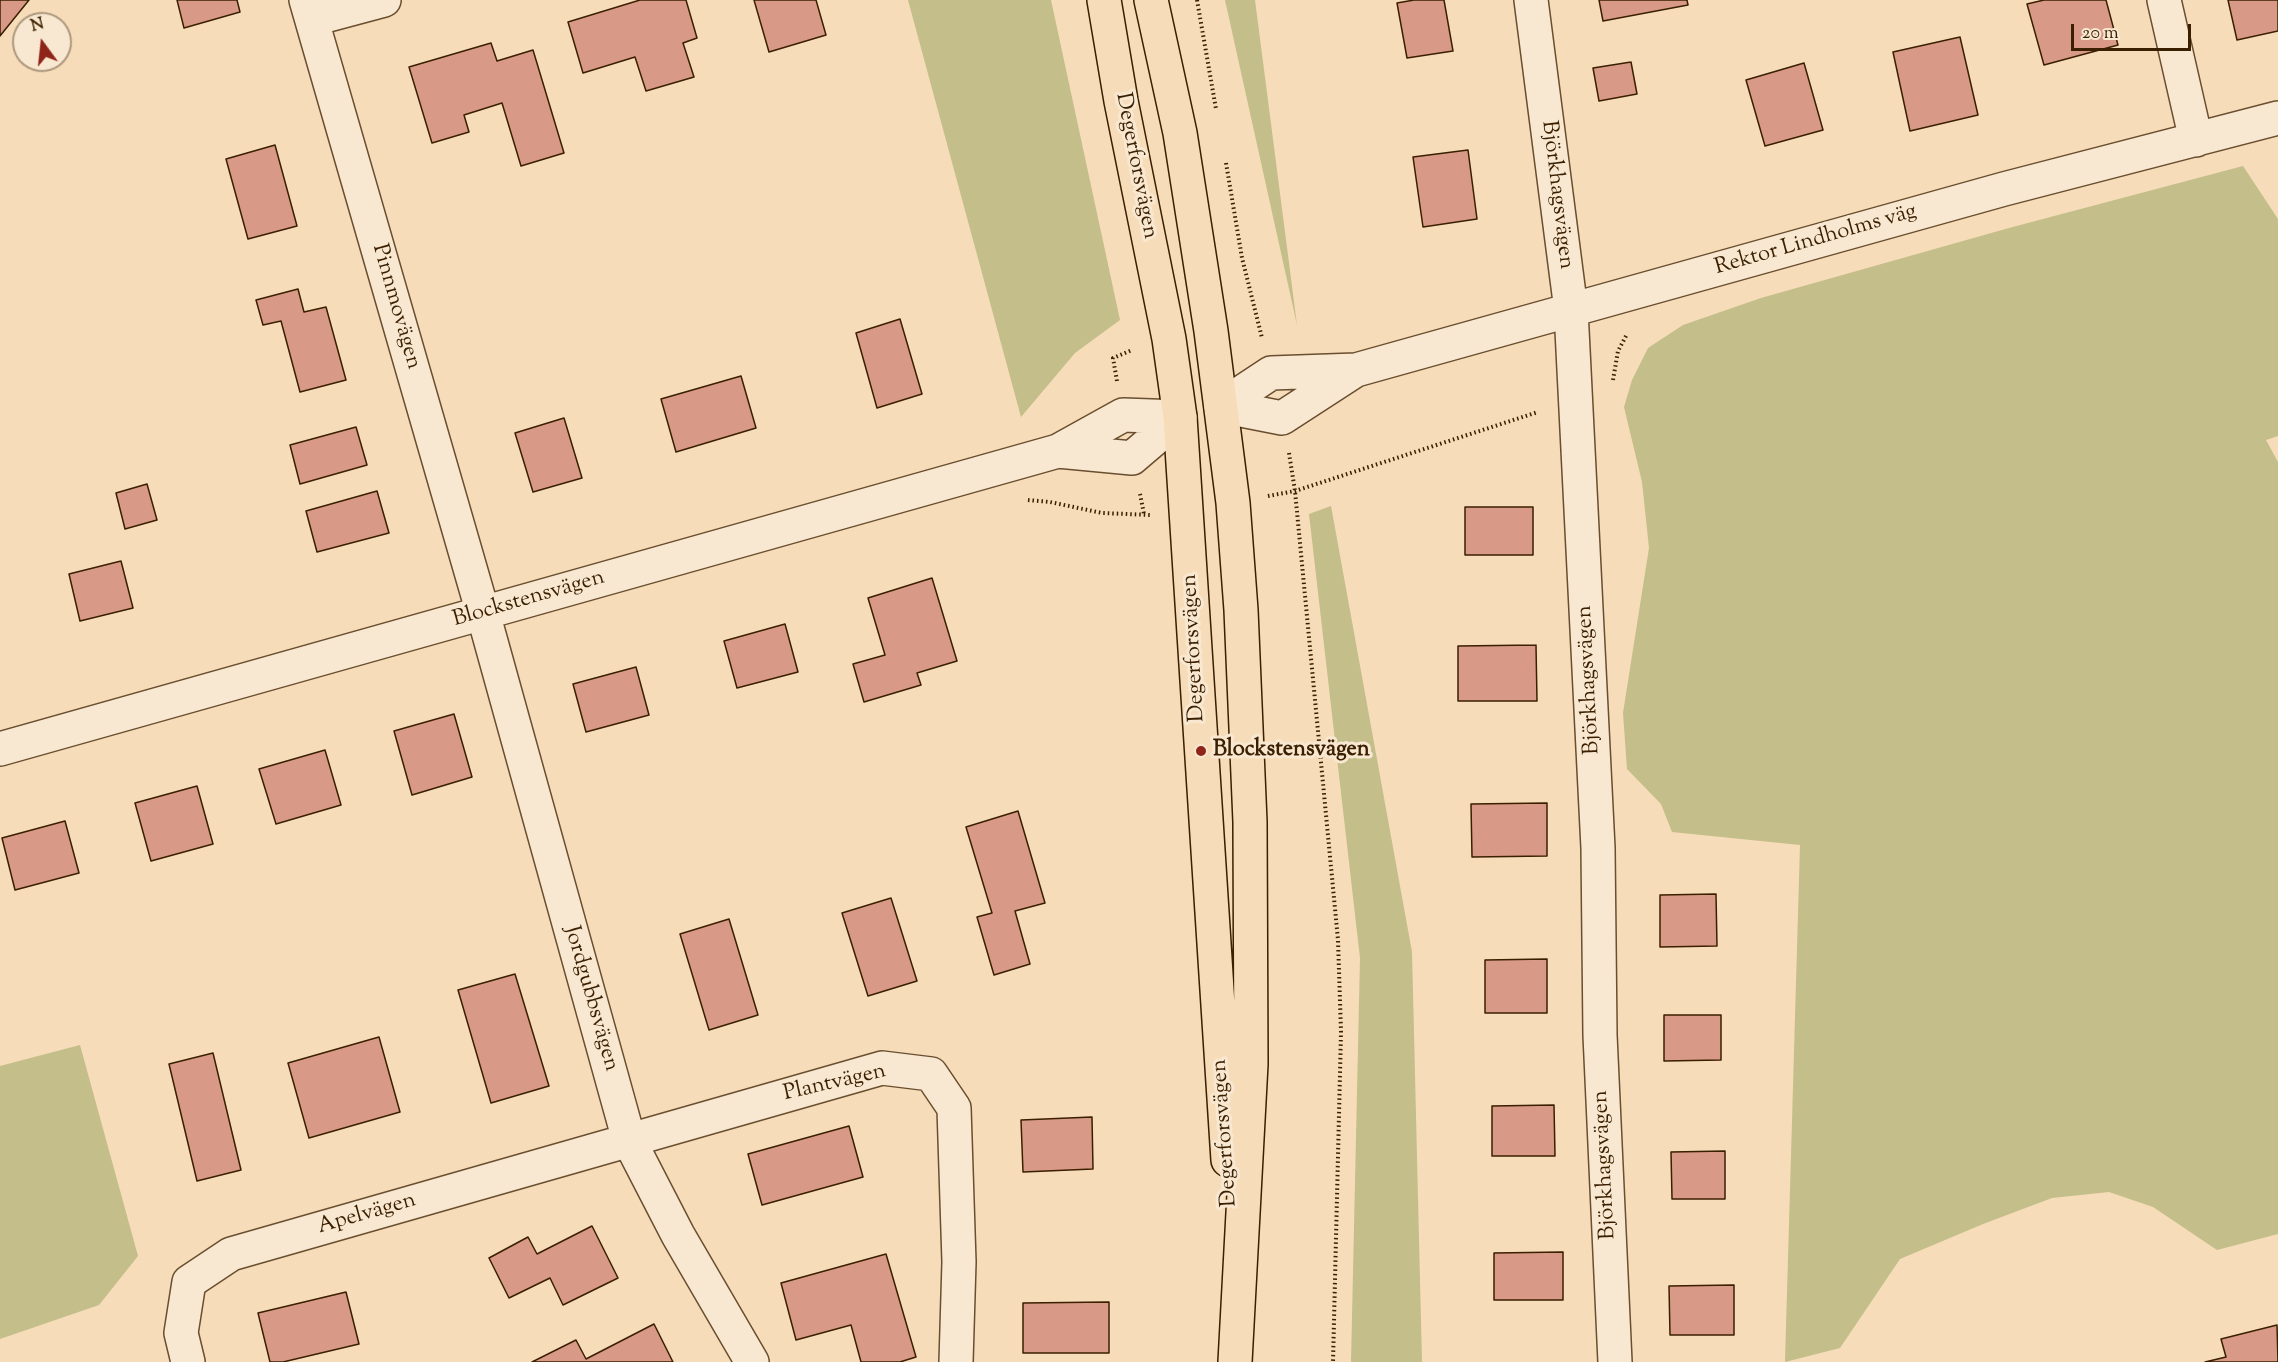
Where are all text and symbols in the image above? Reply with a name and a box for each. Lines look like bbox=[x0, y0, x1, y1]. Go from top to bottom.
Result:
north arrow bbox=[12, 12, 72, 72]
scale bar bbox=[2074, 12, 2194, 50]
text: N bbox=[29, 13, 47, 39]
text: 20 m bbox=[2082, 21, 2119, 47]
street label: Degerforsvägen bbox=[1108, 91, 1162, 241]
street label: Björkhagsvägen bbox=[1534, 119, 1578, 271]
street label: Rektor Lindholms väg bbox=[1712, 200, 1920, 282]
street label: Pinnmovägen bbox=[365, 241, 425, 373]
street label: Blockstensvägen bbox=[450, 566, 608, 634]
street label: Degerforsvägen bbox=[1178, 573, 1212, 723]
street label: Björkhagsvägen bbox=[1573, 605, 1607, 755]
place label: Blockstensvägen bbox=[1213, 738, 1370, 764]
marker: Blockstensvägen bbox=[1194, 744, 1208, 758]
street label: Jordgubbsvägen bbox=[557, 923, 623, 1075]
street label: Degerforsvägen bbox=[1208, 1058, 1244, 1208]
street label: Plantvägen bbox=[781, 1059, 889, 1109]
street label: Björkhagsvägen bbox=[1589, 1090, 1623, 1240]
street label: Apelvägen bbox=[315, 1188, 419, 1242]

